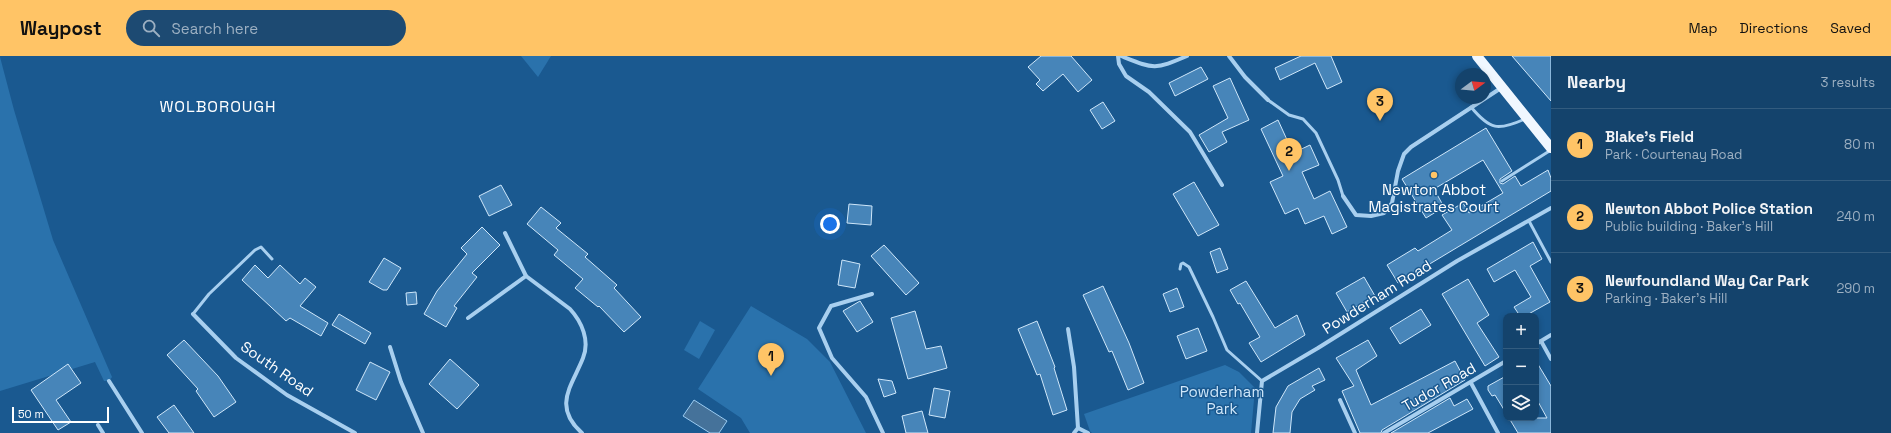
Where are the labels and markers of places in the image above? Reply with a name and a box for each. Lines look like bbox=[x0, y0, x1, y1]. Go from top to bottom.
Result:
pin: 3 bbox=[1367, 88, 1393, 121]
pin: 2 bbox=[1276, 138, 1302, 171]
marker: Newton Abbot Magistrates Court bbox=[1429, 170, 1439, 180]
place label: Newton Abbot Magistrates Court bbox=[1369, 180, 1499, 216]
pin: 1 bbox=[758, 343, 784, 376]

